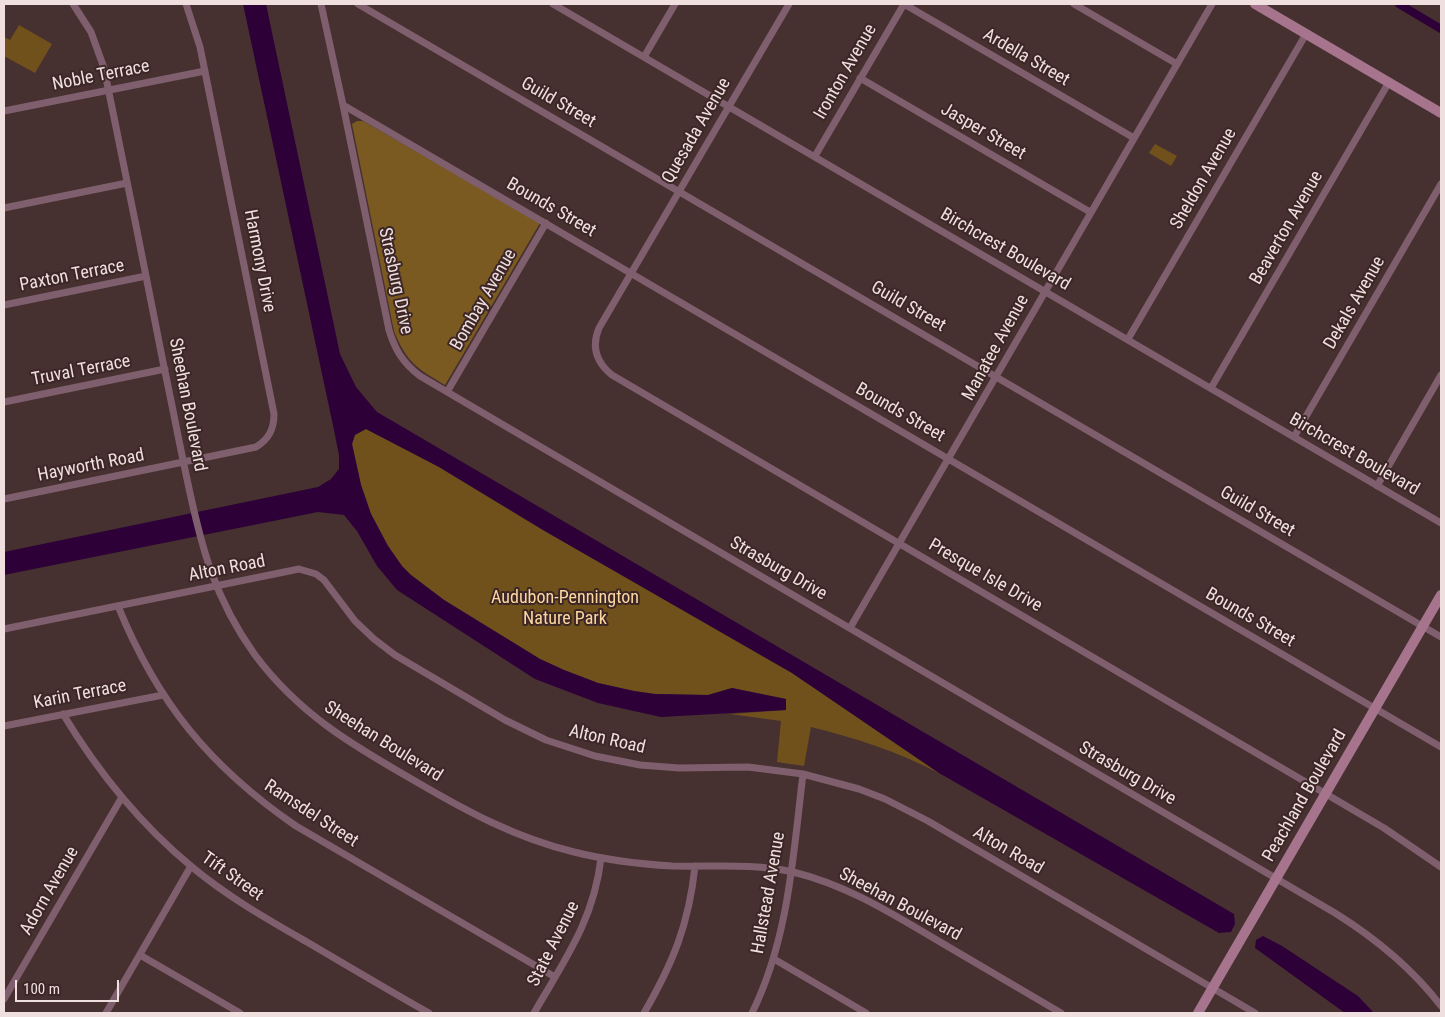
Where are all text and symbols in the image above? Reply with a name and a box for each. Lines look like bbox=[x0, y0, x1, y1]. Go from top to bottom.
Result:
street label: Ironton Avenue bbox=[810, 21, 882, 123]
street label: Ardella Street bbox=[979, 25, 1073, 91]
street label: Noble Terrace bbox=[50, 56, 152, 96]
street label: Guild Street bbox=[517, 73, 599, 133]
street label: Quesada Avenue bbox=[658, 74, 736, 188]
street label: Jasper Street bbox=[937, 99, 1029, 165]
street label: Sheldon Avenue bbox=[1166, 125, 1242, 233]
street label: Beaverton Avenue bbox=[1246, 167, 1328, 289]
street label: Bounds Street bbox=[502, 174, 600, 242]
street label: Birchcrest Boulevard bbox=[936, 204, 1074, 296]
street label: Harmony Drive bbox=[238, 208, 280, 314]
street label: Strasburg Drive bbox=[373, 226, 417, 336]
street label: Bombay Avenue bbox=[446, 246, 522, 354]
street label: Dekals Avenue bbox=[1320, 253, 1390, 353]
street label: Paxton Terrace bbox=[18, 255, 126, 297]
street label: Guild Street bbox=[867, 277, 949, 337]
street label: Manatee Avenue bbox=[958, 291, 1034, 405]
street label: Sheehan Boulevard bbox=[163, 336, 211, 474]
street label: Truval Terrace bbox=[30, 351, 132, 391]
street label: Bounds Street bbox=[851, 379, 949, 447]
street label: Birchcrest Boulevard bbox=[1285, 409, 1423, 501]
street label: Hayworth Road bbox=[36, 445, 146, 487]
street label: Guild Street bbox=[1216, 482, 1298, 542]
street label: Strasburg Drive bbox=[726, 533, 830, 605]
street label: Presque Isle Drive bbox=[924, 535, 1046, 617]
street label: Alton Road bbox=[187, 551, 267, 587]
street label: Bounds Street bbox=[1201, 584, 1299, 652]
park label: Audubon-Pennington Nature Park bbox=[491, 587, 639, 630]
street label: Karin Terrace bbox=[32, 675, 128, 715]
street label: Sheehan Boulevard bbox=[320, 697, 446, 787]
street label: Alton Road bbox=[567, 721, 647, 759]
street label: Peachland Boulevard bbox=[1258, 726, 1352, 866]
street label: Strasburg Drive bbox=[1075, 738, 1179, 810]
street label: Ramsdel Street bbox=[260, 776, 362, 852]
street label: Alton Road bbox=[969, 822, 1047, 880]
street label: Hallstead Avenue bbox=[748, 830, 790, 956]
street label: Adorn Avenue bbox=[16, 843, 84, 939]
street label: Tift Street bbox=[197, 848, 267, 906]
street label: Sheehan Boulevard bbox=[835, 864, 965, 946]
street label: State Avenue bbox=[523, 898, 585, 990]
scale bar bbox=[18, 970, 121, 1002]
text: 100 m bbox=[23, 980, 60, 998]

